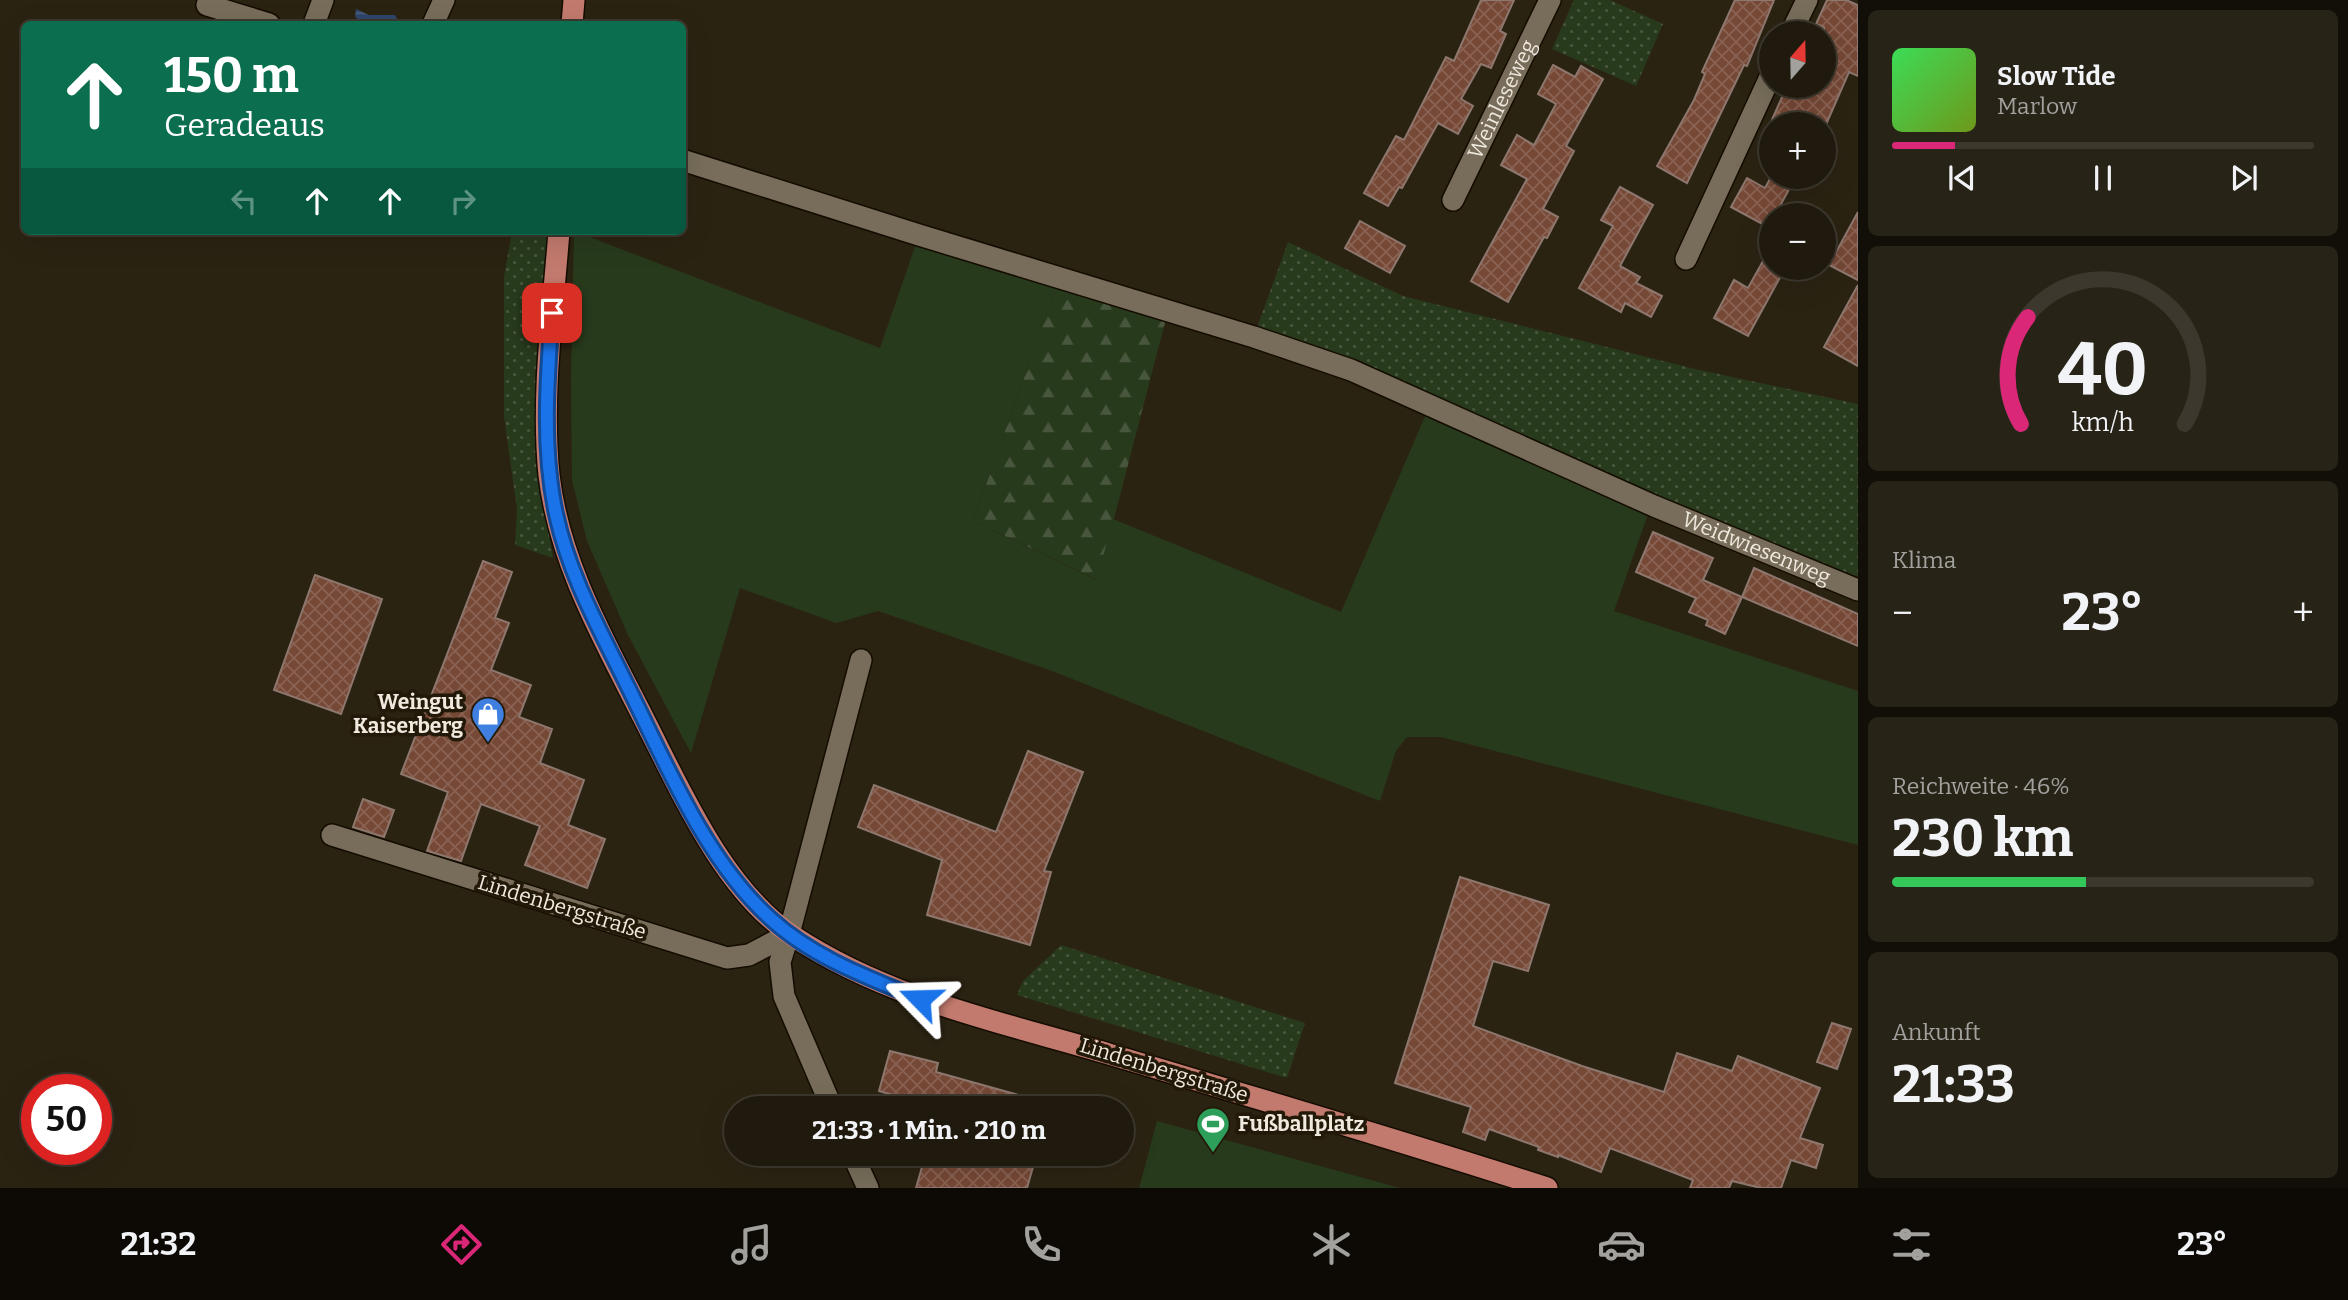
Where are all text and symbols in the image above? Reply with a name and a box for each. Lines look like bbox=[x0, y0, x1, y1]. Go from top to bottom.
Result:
north arrow bbox=[1759, 21, 1836, 98]
map controls bbox=[1759, 21, 1836, 280]
street label: Weinleseweg bbox=[1462, 35, 1542, 163]
text: 150 m bbox=[164, 46, 299, 105]
icon: ahead bbox=[49, 49, 140, 140]
text: Slow Tide bbox=[1997, 61, 2116, 92]
text: Marlow bbox=[1997, 92, 2077, 120]
text: Geradeaus bbox=[164, 106, 325, 144]
button: + bbox=[1759, 112, 1836, 189]
icon: previous bbox=[1943, 159, 1981, 197]
icon: pause bbox=[2084, 159, 2122, 197]
icon: next bbox=[2225, 159, 2263, 197]
icon: left bbox=[225, 182, 263, 220]
icon: ahead bbox=[298, 182, 336, 220]
icon: ahead bbox=[371, 182, 409, 220]
icon: right bbox=[444, 182, 482, 220]
button: − bbox=[1759, 203, 1836, 280]
pin bbox=[522, 283, 582, 343]
icon: arrive bbox=[533, 294, 571, 332]
text: 40 bbox=[2058, 327, 2148, 414]
text: km/h bbox=[2072, 408, 2134, 438]
street label: Weidwiesenweg bbox=[1678, 506, 1835, 590]
text: Klima bbox=[1892, 546, 1956, 574]
text: 23° bbox=[2062, 581, 2144, 644]
text: − bbox=[1892, 590, 1913, 636]
text: + bbox=[2292, 590, 2314, 636]
place label: Weingut Kaiserberg bbox=[353, 689, 464, 739]
shop icon: Weingut Kaiserberg bbox=[469, 695, 507, 744]
text: Reichweite · 46% bbox=[1892, 772, 2070, 800]
text: 230 km bbox=[1892, 807, 2073, 870]
street label: Lindenbergstraße bbox=[475, 869, 649, 945]
position arrow bbox=[883, 962, 957, 1036]
text: Ankunft bbox=[1892, 1018, 1981, 1046]
street label: Lindenbergstraße bbox=[1077, 1032, 1251, 1108]
text: 21:33 bbox=[1892, 1053, 2015, 1116]
speed limit sign: 50 bbox=[21, 1074, 112, 1165]
sports icon: Fußballplatz bbox=[1194, 1105, 1232, 1154]
place label: Fußballplatz bbox=[1238, 1111, 1364, 1137]
text: 21:33 · 1 Min. · 210 m bbox=[812, 1115, 1046, 1146]
icon: directions bbox=[437, 1220, 486, 1269]
icon: music bbox=[727, 1220, 776, 1269]
icon: phone bbox=[1017, 1220, 1066, 1269]
icon: climate bbox=[1307, 1220, 1356, 1269]
icon: car bbox=[1597, 1220, 1646, 1269]
icon: filters bbox=[1887, 1220, 1936, 1269]
text: 21:32 bbox=[120, 1225, 196, 1263]
text: 23° bbox=[2177, 1225, 2227, 1263]

